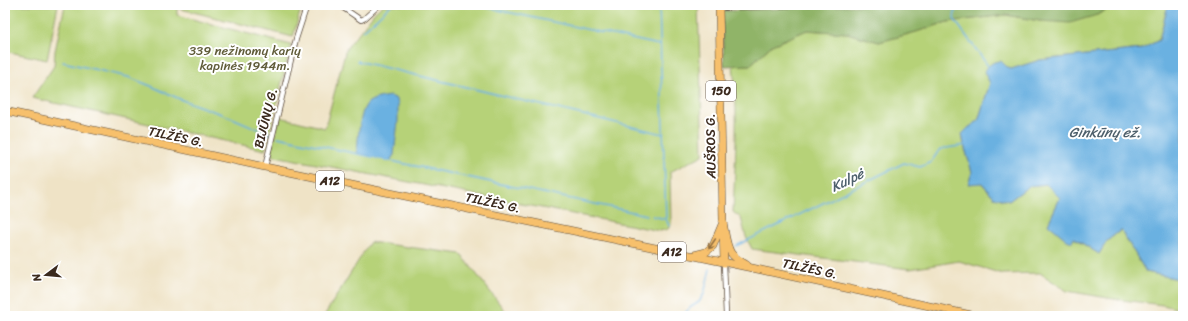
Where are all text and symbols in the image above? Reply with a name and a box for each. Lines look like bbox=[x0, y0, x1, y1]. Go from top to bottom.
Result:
park label: 339 nežinomų karių kapinės 1944m. bbox=[189, 39, 301, 77]
road number: 150 bbox=[706, 81, 736, 101]
street label: BIJŪNŲ G. bbox=[247, 86, 284, 151]
street label: AUŠROS G. bbox=[698, 113, 723, 180]
street label: TILŽĖS G. bbox=[146, 119, 206, 154]
water label: Ginkūnų ež. bbox=[1069, 120, 1141, 145]
water label: Kulpė bbox=[826, 161, 870, 199]
road number: A12 bbox=[316, 171, 344, 191]
street label: TILŽĖS G. bbox=[463, 185, 523, 220]
one-way arrow bbox=[708, 239, 716, 250]
road number: A12 bbox=[658, 242, 686, 262]
street label: TILŽĖS G. bbox=[780, 251, 840, 286]
north arrow bbox=[26, 255, 66, 295]
text: N bbox=[27, 271, 47, 285]

